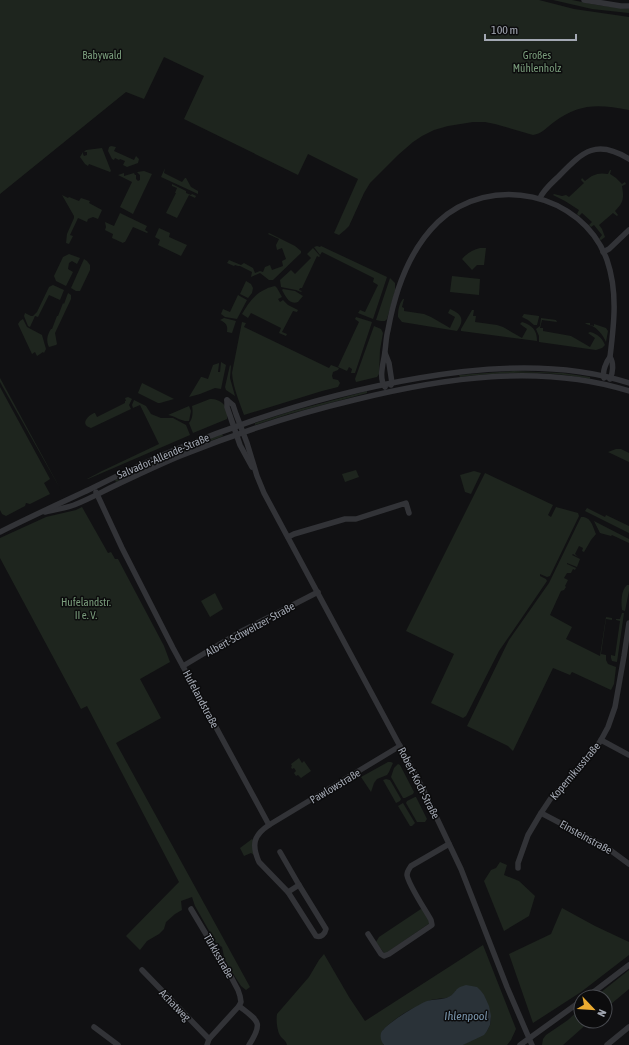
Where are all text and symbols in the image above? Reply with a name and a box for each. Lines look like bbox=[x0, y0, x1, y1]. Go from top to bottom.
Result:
scale bar bbox=[485, 16, 576, 42]
text: 100 m bbox=[491, 23, 518, 37]
park label: Babywald bbox=[82, 49, 122, 61]
park label: Großes Mühlenholz bbox=[513, 49, 561, 74]
street label: Salvador-Allende-Straße bbox=[115, 431, 211, 481]
park label: Hufelandstr. II e. V. bbox=[61, 596, 111, 621]
street label: Albert-Schweitzer-Straße bbox=[204, 600, 297, 658]
street label: Hufelandstraße bbox=[181, 668, 221, 730]
street label: Kopernikusstraße bbox=[548, 740, 602, 802]
street label: Robert-Koch-Straße bbox=[396, 745, 442, 821]
street label: Pawlowstraße bbox=[308, 766, 362, 806]
street label: Einsteinstraße bbox=[558, 818, 614, 856]
street label: Türkisstraße bbox=[202, 932, 236, 980]
street label: Achatweg bbox=[157, 987, 193, 1023]
north arrow bbox=[573, 989, 613, 1029]
text: N bbox=[595, 1008, 609, 1019]
water label: Ihlenpool bbox=[444, 1009, 488, 1023]

